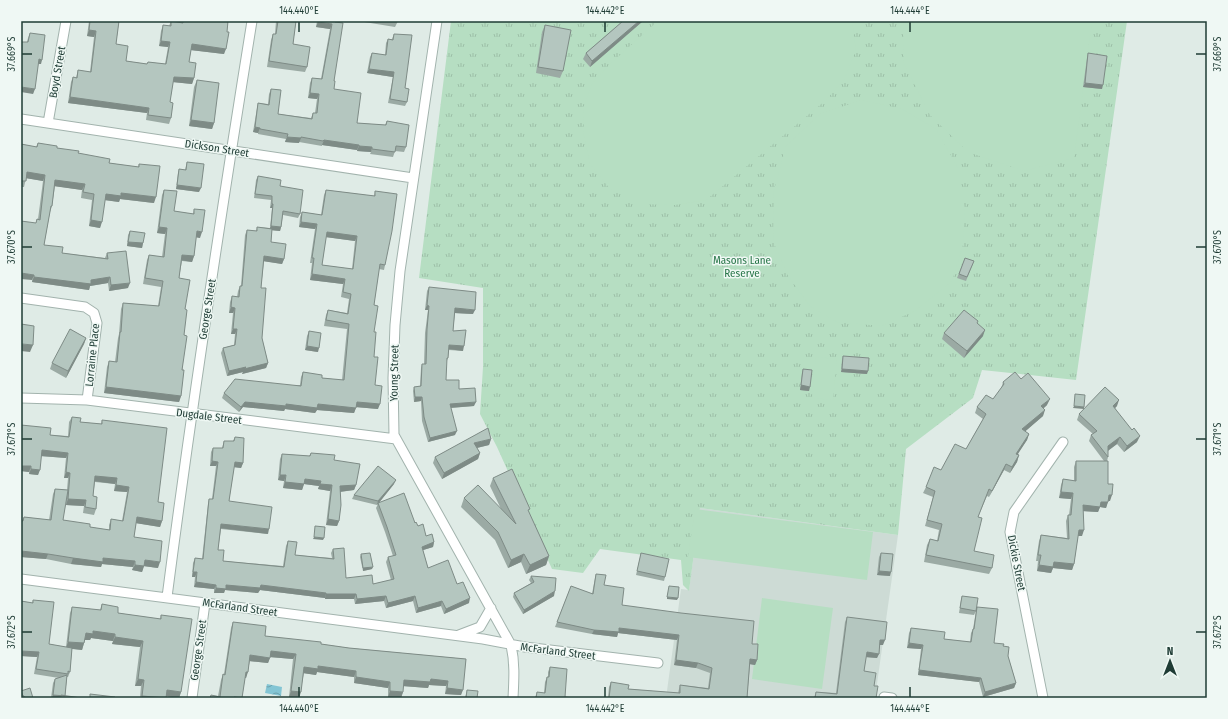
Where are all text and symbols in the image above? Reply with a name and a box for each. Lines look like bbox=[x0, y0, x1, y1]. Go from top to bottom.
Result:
text: 144.440°E bbox=[279, 5, 319, 17]
text: 144.442°E bbox=[586, 5, 625, 17]
text: 144.444°E bbox=[890, 5, 930, 17]
text: 37.669°S bbox=[6, 37, 18, 71]
text: 37.669°S bbox=[1212, 37, 1224, 71]
street label: Boyd Street bbox=[47, 45, 68, 99]
street label: Dickson Street bbox=[184, 137, 250, 160]
text: 37.670°S bbox=[6, 230, 18, 264]
text: 37.670°S bbox=[1212, 230, 1224, 264]
park label: Masons Lane Reserve bbox=[713, 254, 771, 280]
street label: George Street bbox=[196, 277, 219, 340]
street label: Lorraine Place bbox=[83, 323, 102, 387]
street label: Young Street bbox=[388, 344, 402, 402]
street label: Dugdale Street bbox=[175, 406, 243, 427]
text: 37.671°S bbox=[6, 423, 18, 455]
text: 37.671°S bbox=[1212, 423, 1224, 455]
street label: Dickie Street bbox=[1005, 534, 1028, 593]
street label: McFarland Street bbox=[202, 596, 279, 619]
text: 37.672°S bbox=[6, 615, 18, 649]
text: 37.672°S bbox=[1212, 615, 1224, 649]
street label: George Street bbox=[188, 618, 209, 681]
street label: McFarland Street bbox=[520, 640, 597, 663]
north arrow bbox=[1150, 641, 1190, 681]
text: N bbox=[1167, 645, 1173, 658]
text: 144.440°E bbox=[279, 703, 319, 715]
text: 144.442°E bbox=[586, 703, 625, 715]
text: 144.444°E bbox=[890, 703, 930, 715]

